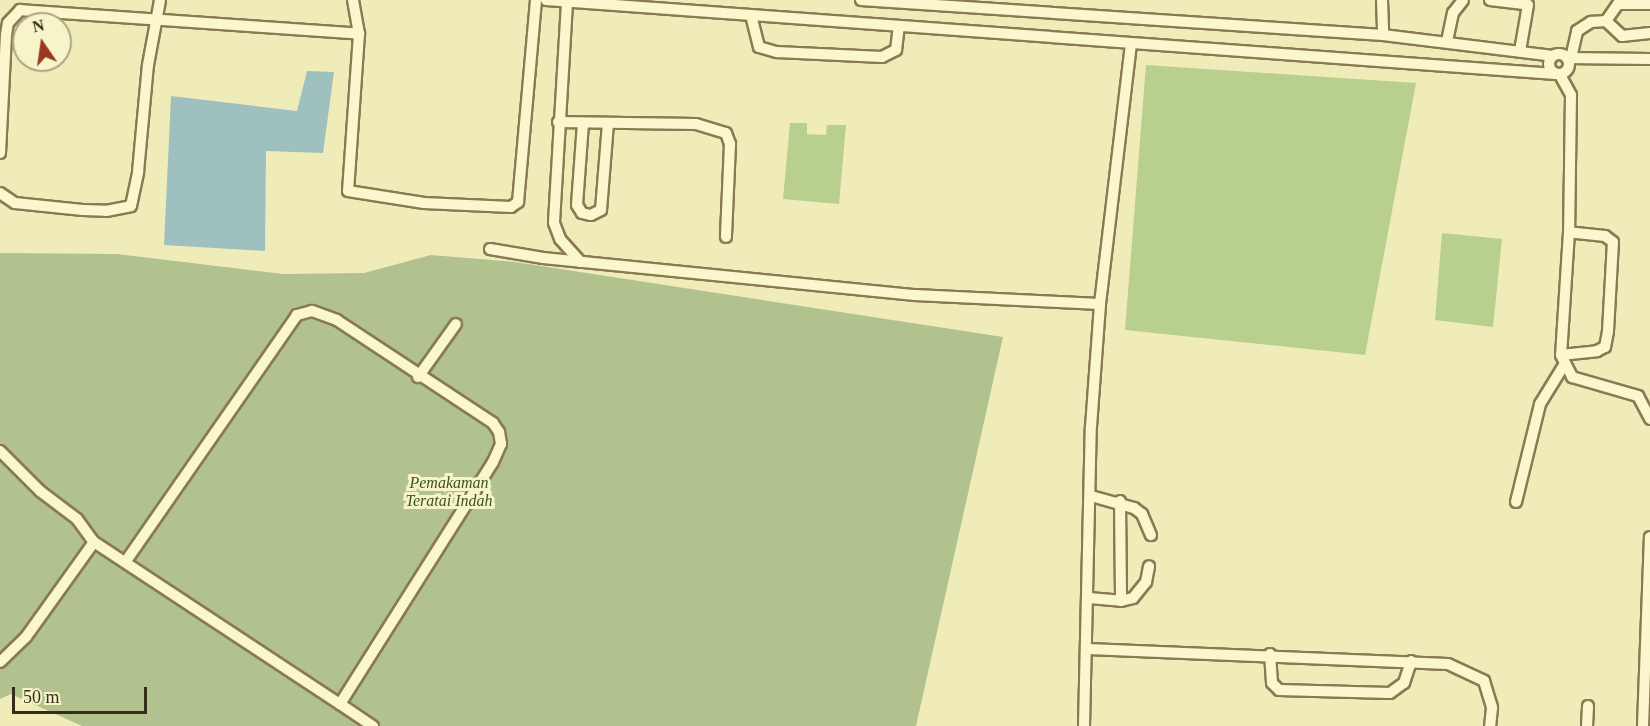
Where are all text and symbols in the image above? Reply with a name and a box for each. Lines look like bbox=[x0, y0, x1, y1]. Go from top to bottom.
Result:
north arrow bbox=[12, 12, 72, 72]
text: N bbox=[31, 16, 46, 36]
park label: Pemakaman Teratai Indah bbox=[406, 473, 492, 511]
scale bar bbox=[15, 675, 150, 713]
text: 50 m bbox=[23, 687, 60, 707]

